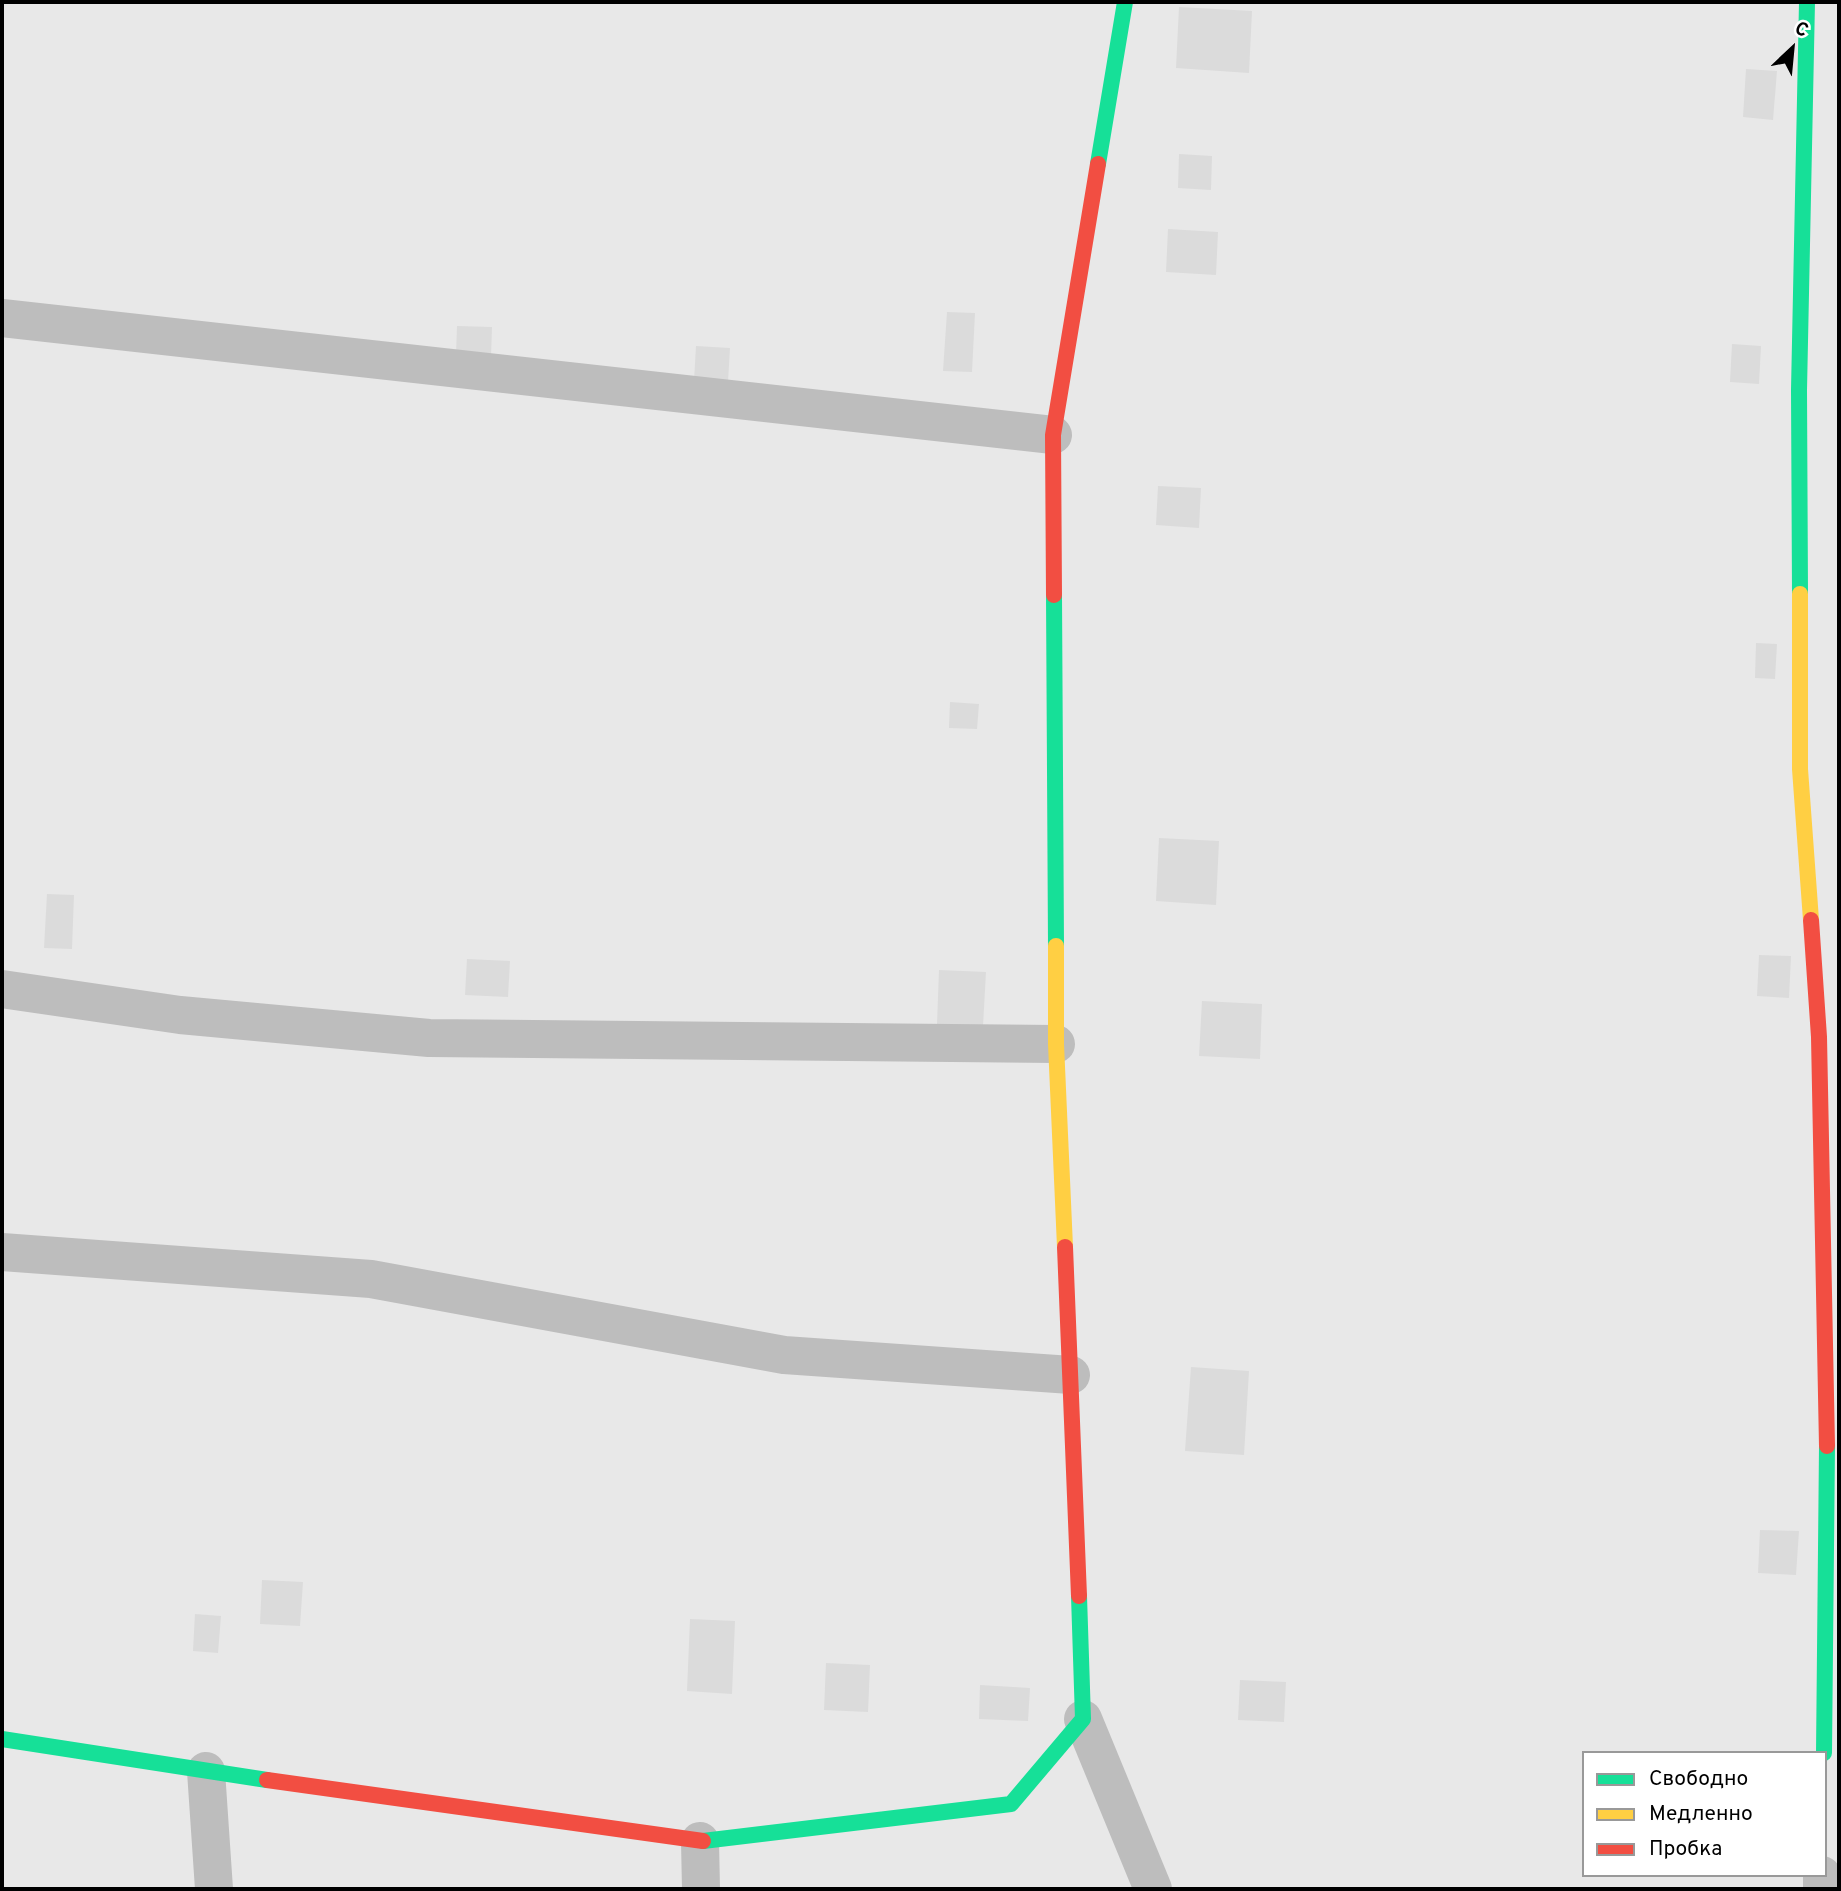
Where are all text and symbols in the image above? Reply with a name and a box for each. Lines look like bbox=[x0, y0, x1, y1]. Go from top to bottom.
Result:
north arrow bbox=[1757, 14, 1827, 84]
text: С bbox=[1790, 17, 1812, 44]
legend bbox=[1582, 1751, 1827, 1877]
text: Свободно bbox=[1649, 1766, 1748, 1793]
text: Медленно bbox=[1649, 1801, 1753, 1828]
text: Пробка bbox=[1649, 1836, 1722, 1863]

